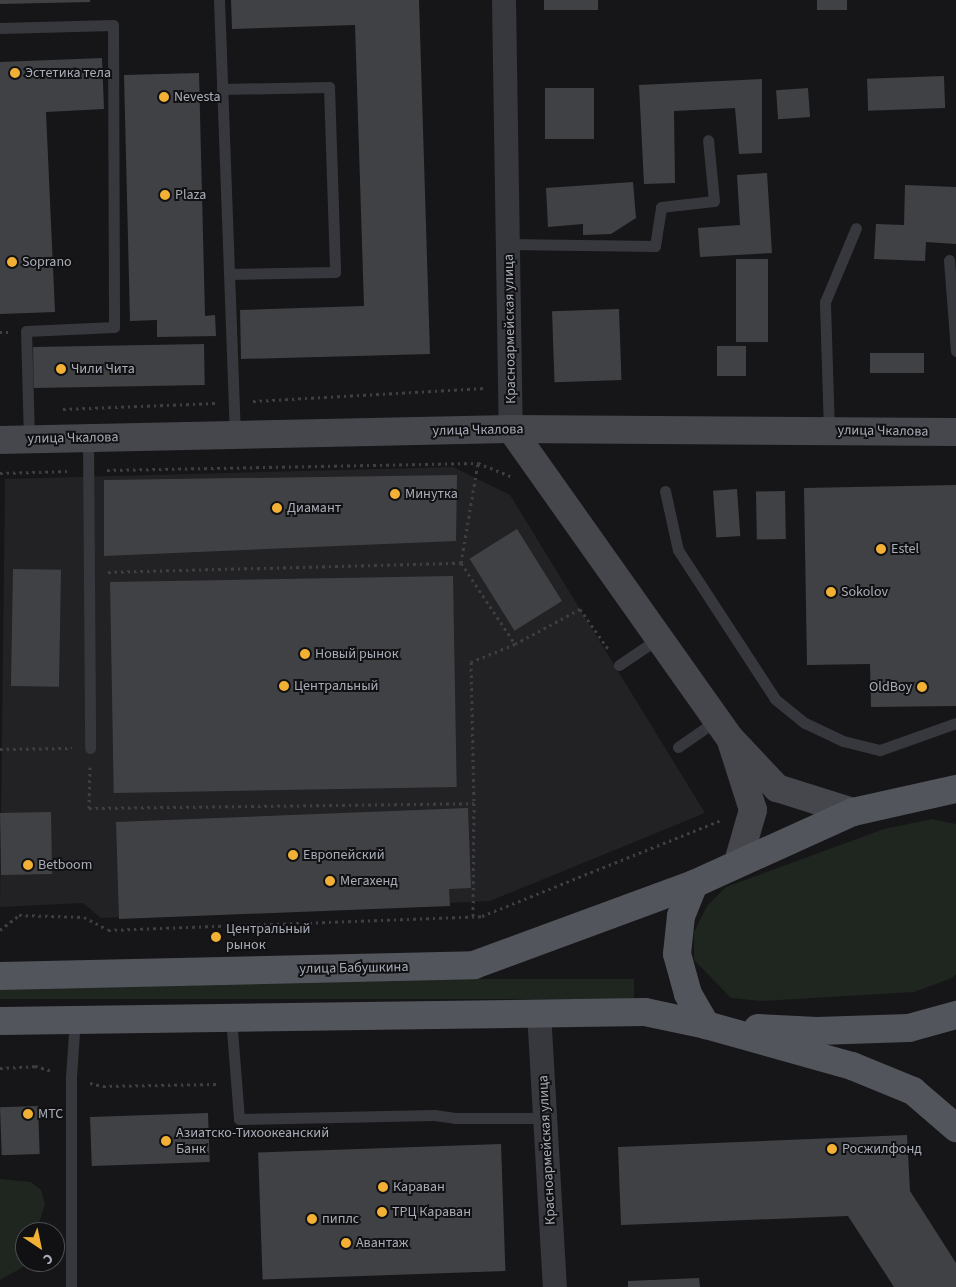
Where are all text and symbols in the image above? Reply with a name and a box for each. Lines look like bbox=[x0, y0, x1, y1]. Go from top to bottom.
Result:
place label: Эстетика тела bbox=[25, 65, 111, 81]
marker: Эстетика тела bbox=[9, 67, 21, 79]
place label: Nevesta bbox=[174, 89, 221, 105]
marker: Nevesta bbox=[158, 91, 170, 103]
place label: Plaza bbox=[175, 187, 206, 203]
marker: Plaza bbox=[159, 189, 171, 201]
place label: Soprano bbox=[22, 254, 72, 270]
street label: Красноармейская улица bbox=[500, 254, 520, 404]
marker: Soprano bbox=[6, 256, 18, 268]
place label: Чили Чита bbox=[71, 361, 135, 377]
marker: Чили Чита bbox=[55, 363, 67, 375]
street label: улица Чкалова bbox=[432, 421, 524, 439]
street label: улица Чкалова bbox=[837, 422, 929, 440]
street label: улица Чкалова bbox=[27, 429, 119, 447]
place label: Минутка bbox=[405, 486, 458, 502]
marker: Минутка bbox=[389, 488, 401, 500]
place label: Диамант bbox=[287, 500, 341, 516]
marker: Диамант bbox=[271, 502, 283, 514]
place label: Estel bbox=[891, 541, 919, 557]
marker: Estel bbox=[875, 543, 887, 555]
place label: Sokolov bbox=[841, 584, 888, 600]
marker: Sokolov bbox=[825, 586, 837, 598]
place label: Новый рынок bbox=[315, 646, 399, 662]
marker: Новый рынок bbox=[299, 648, 311, 660]
place label: Центральный bbox=[294, 678, 378, 694]
place label: OldBoy bbox=[869, 679, 912, 695]
marker: Центральный bbox=[278, 680, 290, 692]
marker: OldBoy bbox=[916, 681, 928, 693]
place label: Европейский bbox=[303, 847, 385, 863]
marker: Европейский bbox=[287, 849, 299, 861]
place label: Betboom bbox=[38, 857, 92, 873]
marker: Betboom bbox=[22, 859, 34, 871]
place label: Мегахенд bbox=[340, 873, 398, 889]
marker: Мегахенд bbox=[324, 875, 336, 887]
place label: Центральный рынок bbox=[226, 921, 310, 954]
marker: Центральный рынок bbox=[210, 931, 222, 943]
street label: улица Бабушкина bbox=[299, 959, 409, 977]
street label: Красноармейская улица bbox=[535, 1075, 559, 1225]
place label: МТС bbox=[38, 1106, 63, 1122]
marker: МТС bbox=[22, 1108, 34, 1120]
place label: Азиатско-Тихоокеанский Банк bbox=[176, 1125, 329, 1158]
marker: Азиатско-Тихоокеанский Банк bbox=[160, 1135, 172, 1147]
place label: Росжилфонд bbox=[842, 1141, 922, 1157]
marker: Росжилфонд bbox=[826, 1143, 838, 1155]
place label: Караван bbox=[393, 1179, 445, 1195]
marker: Караван bbox=[377, 1181, 389, 1193]
place label: ТРЦ Караван bbox=[392, 1204, 471, 1220]
marker: ТРЦ Караван bbox=[376, 1206, 388, 1218]
place label: пиплс bbox=[322, 1211, 359, 1227]
marker: пиплс bbox=[306, 1213, 318, 1225]
north arrow bbox=[15, 1222, 65, 1272]
place label: Авантаж bbox=[356, 1235, 408, 1251]
marker: Авантаж bbox=[340, 1237, 352, 1249]
text: С bbox=[39, 1248, 57, 1269]

